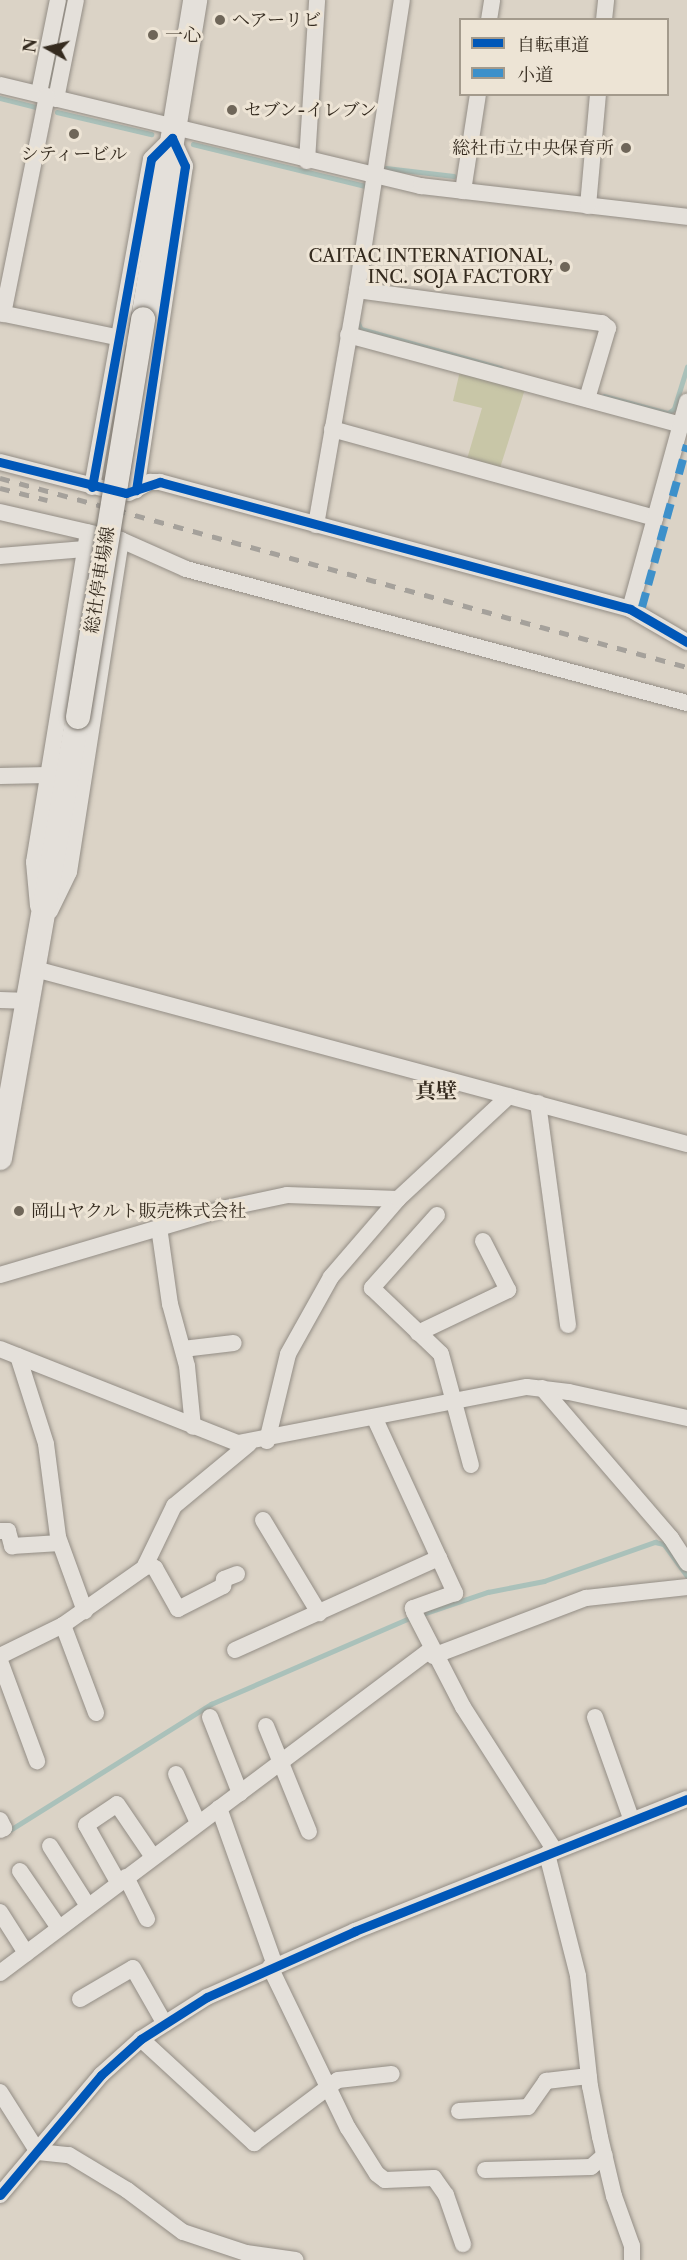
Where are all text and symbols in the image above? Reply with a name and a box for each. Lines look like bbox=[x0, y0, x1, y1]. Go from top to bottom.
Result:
place label: ヘアーリビ bbox=[232, 9, 321, 31]
marker: ヘアーリビ bbox=[213, 13, 227, 27]
north arrow bbox=[18, 18, 78, 78]
legend bbox=[459, 18, 669, 96]
place label: 一心 bbox=[165, 24, 201, 46]
marker: 一心 bbox=[146, 28, 160, 42]
text: 自転車道 bbox=[517, 34, 589, 56]
text: N bbox=[19, 37, 41, 54]
text: 小道 bbox=[517, 64, 553, 86]
place label: セブン-イレブン bbox=[244, 99, 378, 121]
marker: セブン-イレブン bbox=[225, 103, 239, 117]
marker: シティービル bbox=[67, 127, 81, 141]
place label: 総社市立中央保育所 bbox=[452, 137, 614, 159]
marker: 総社市立中央保育所 bbox=[619, 141, 633, 155]
place label: シティービル bbox=[20, 143, 128, 165]
place label: CAITAC INTERNATIONAL, INC. SOJA FACTORY bbox=[308, 246, 553, 288]
marker: CAITAC INTERNATIONAL, INC. SOJA FACTORY bbox=[558, 260, 572, 274]
street label: 総社停車場線 bbox=[81, 525, 119, 635]
district label: 真壁 bbox=[415, 1078, 457, 1104]
place label: 岡山ヤクルト販売株式会社 bbox=[31, 1200, 247, 1222]
marker: 岡山ヤクルト販売株式会社 bbox=[12, 1204, 26, 1218]

